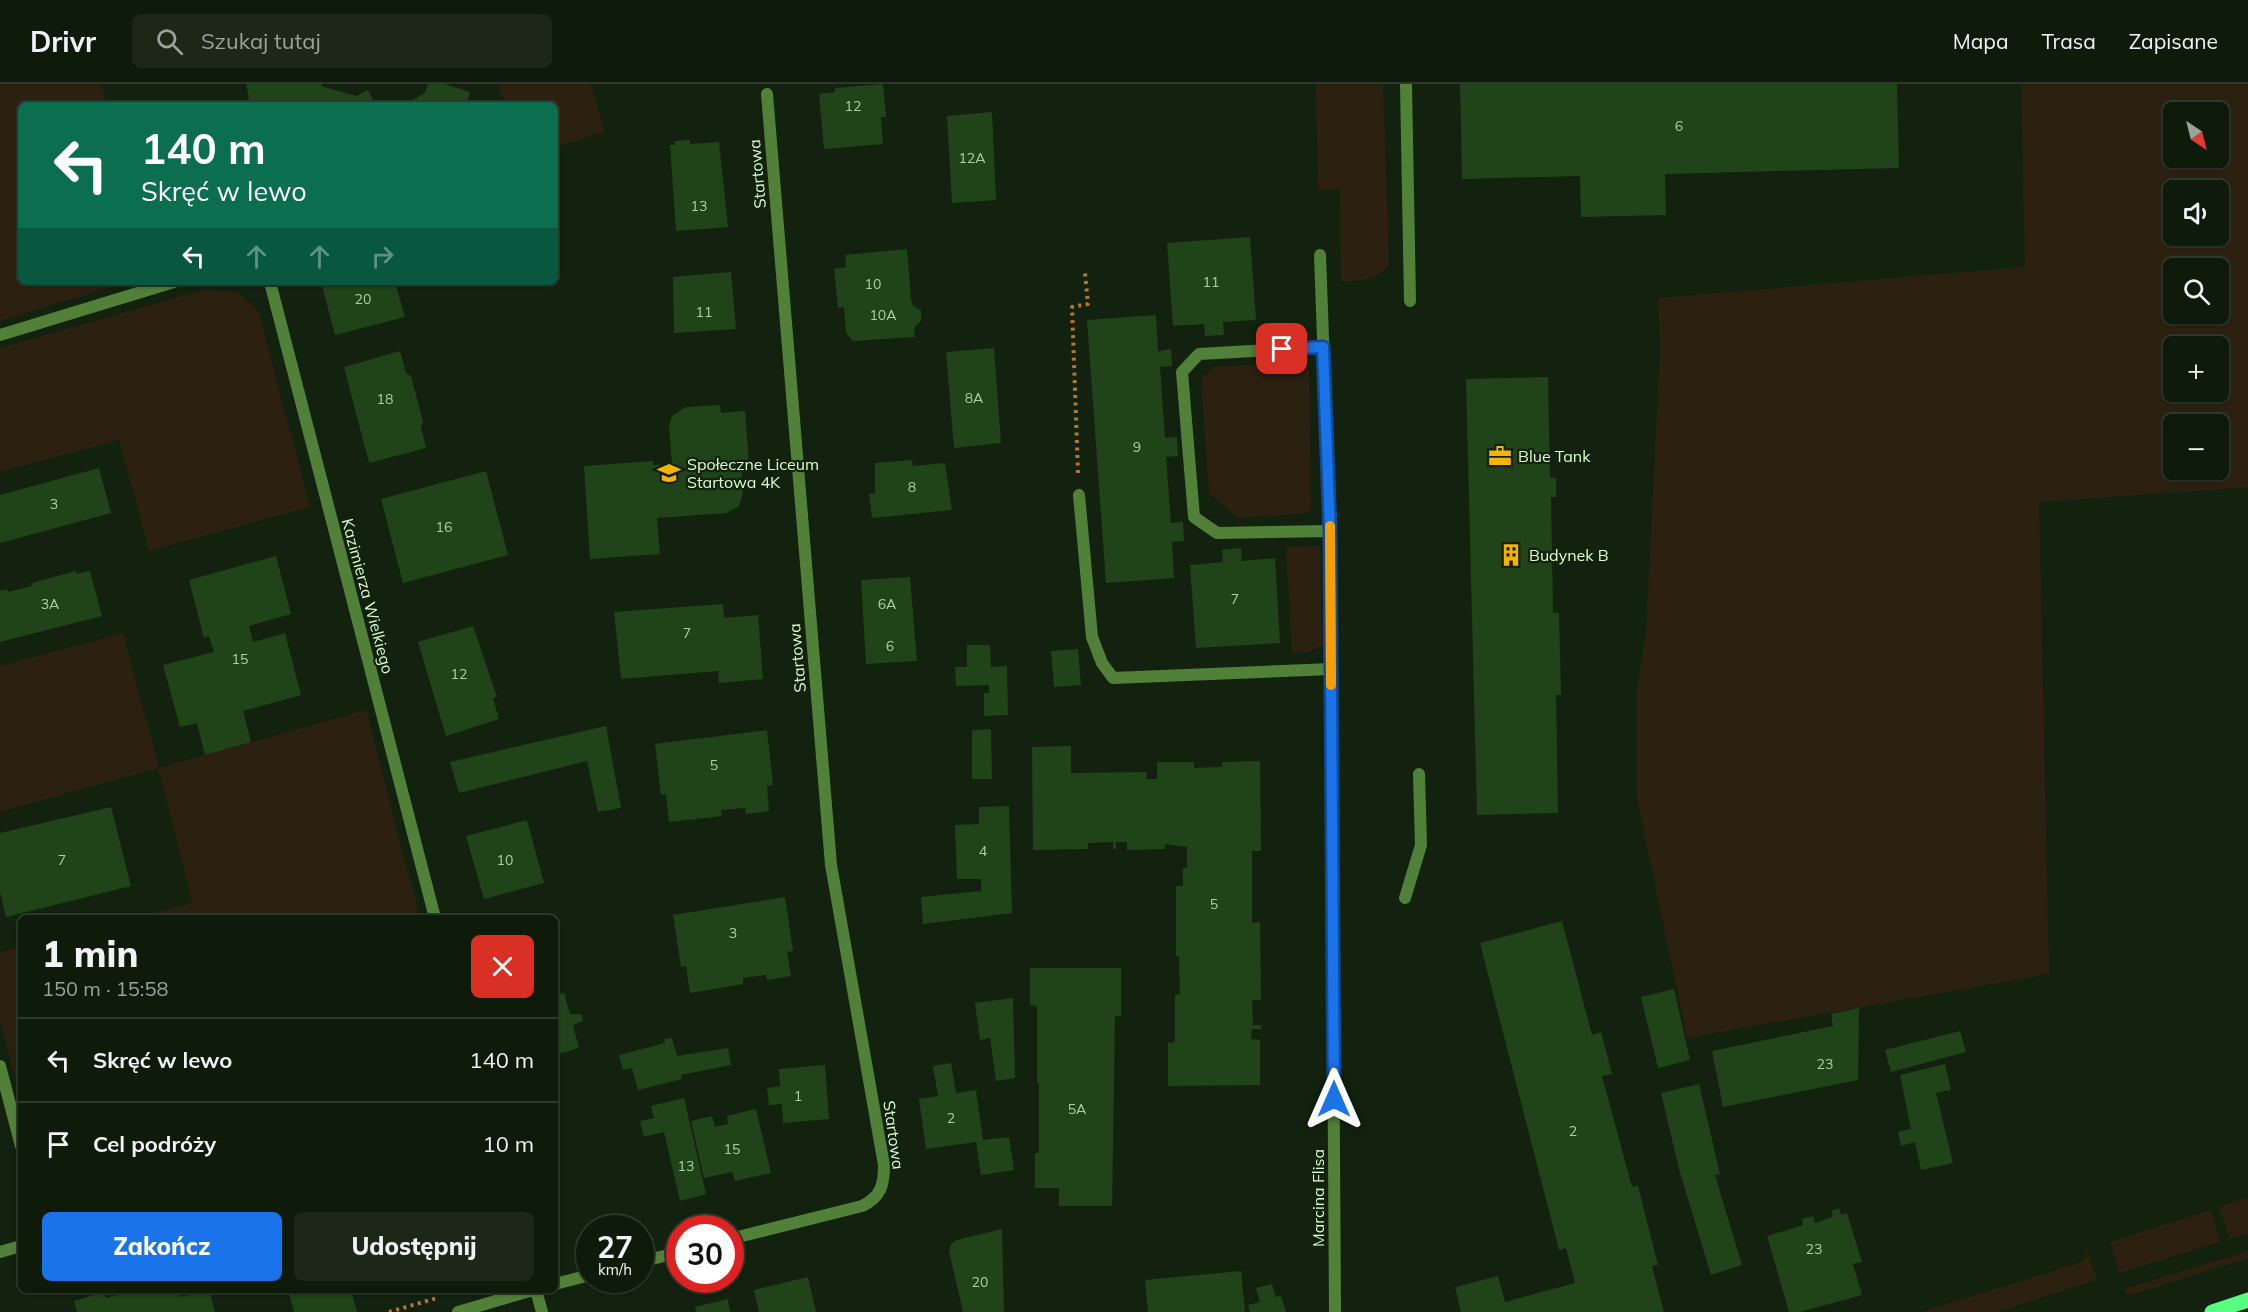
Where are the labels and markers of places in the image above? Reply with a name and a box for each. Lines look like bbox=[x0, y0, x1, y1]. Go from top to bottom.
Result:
pin bbox=[1256, 323, 1307, 374]
office icon: Blue Tank bbox=[1487, 443, 1513, 469]
place label: Blue Tank bbox=[1518, 446, 1591, 466]
place label: Społeczne Liceum Startowa 4K bbox=[687, 454, 819, 492]
school or university icon: Społeczne Liceum Startowa 4K bbox=[656, 460, 682, 486]
building icon: Budynek B bbox=[1498, 542, 1524, 568]
place label: Budynek B bbox=[1529, 545, 1609, 565]

